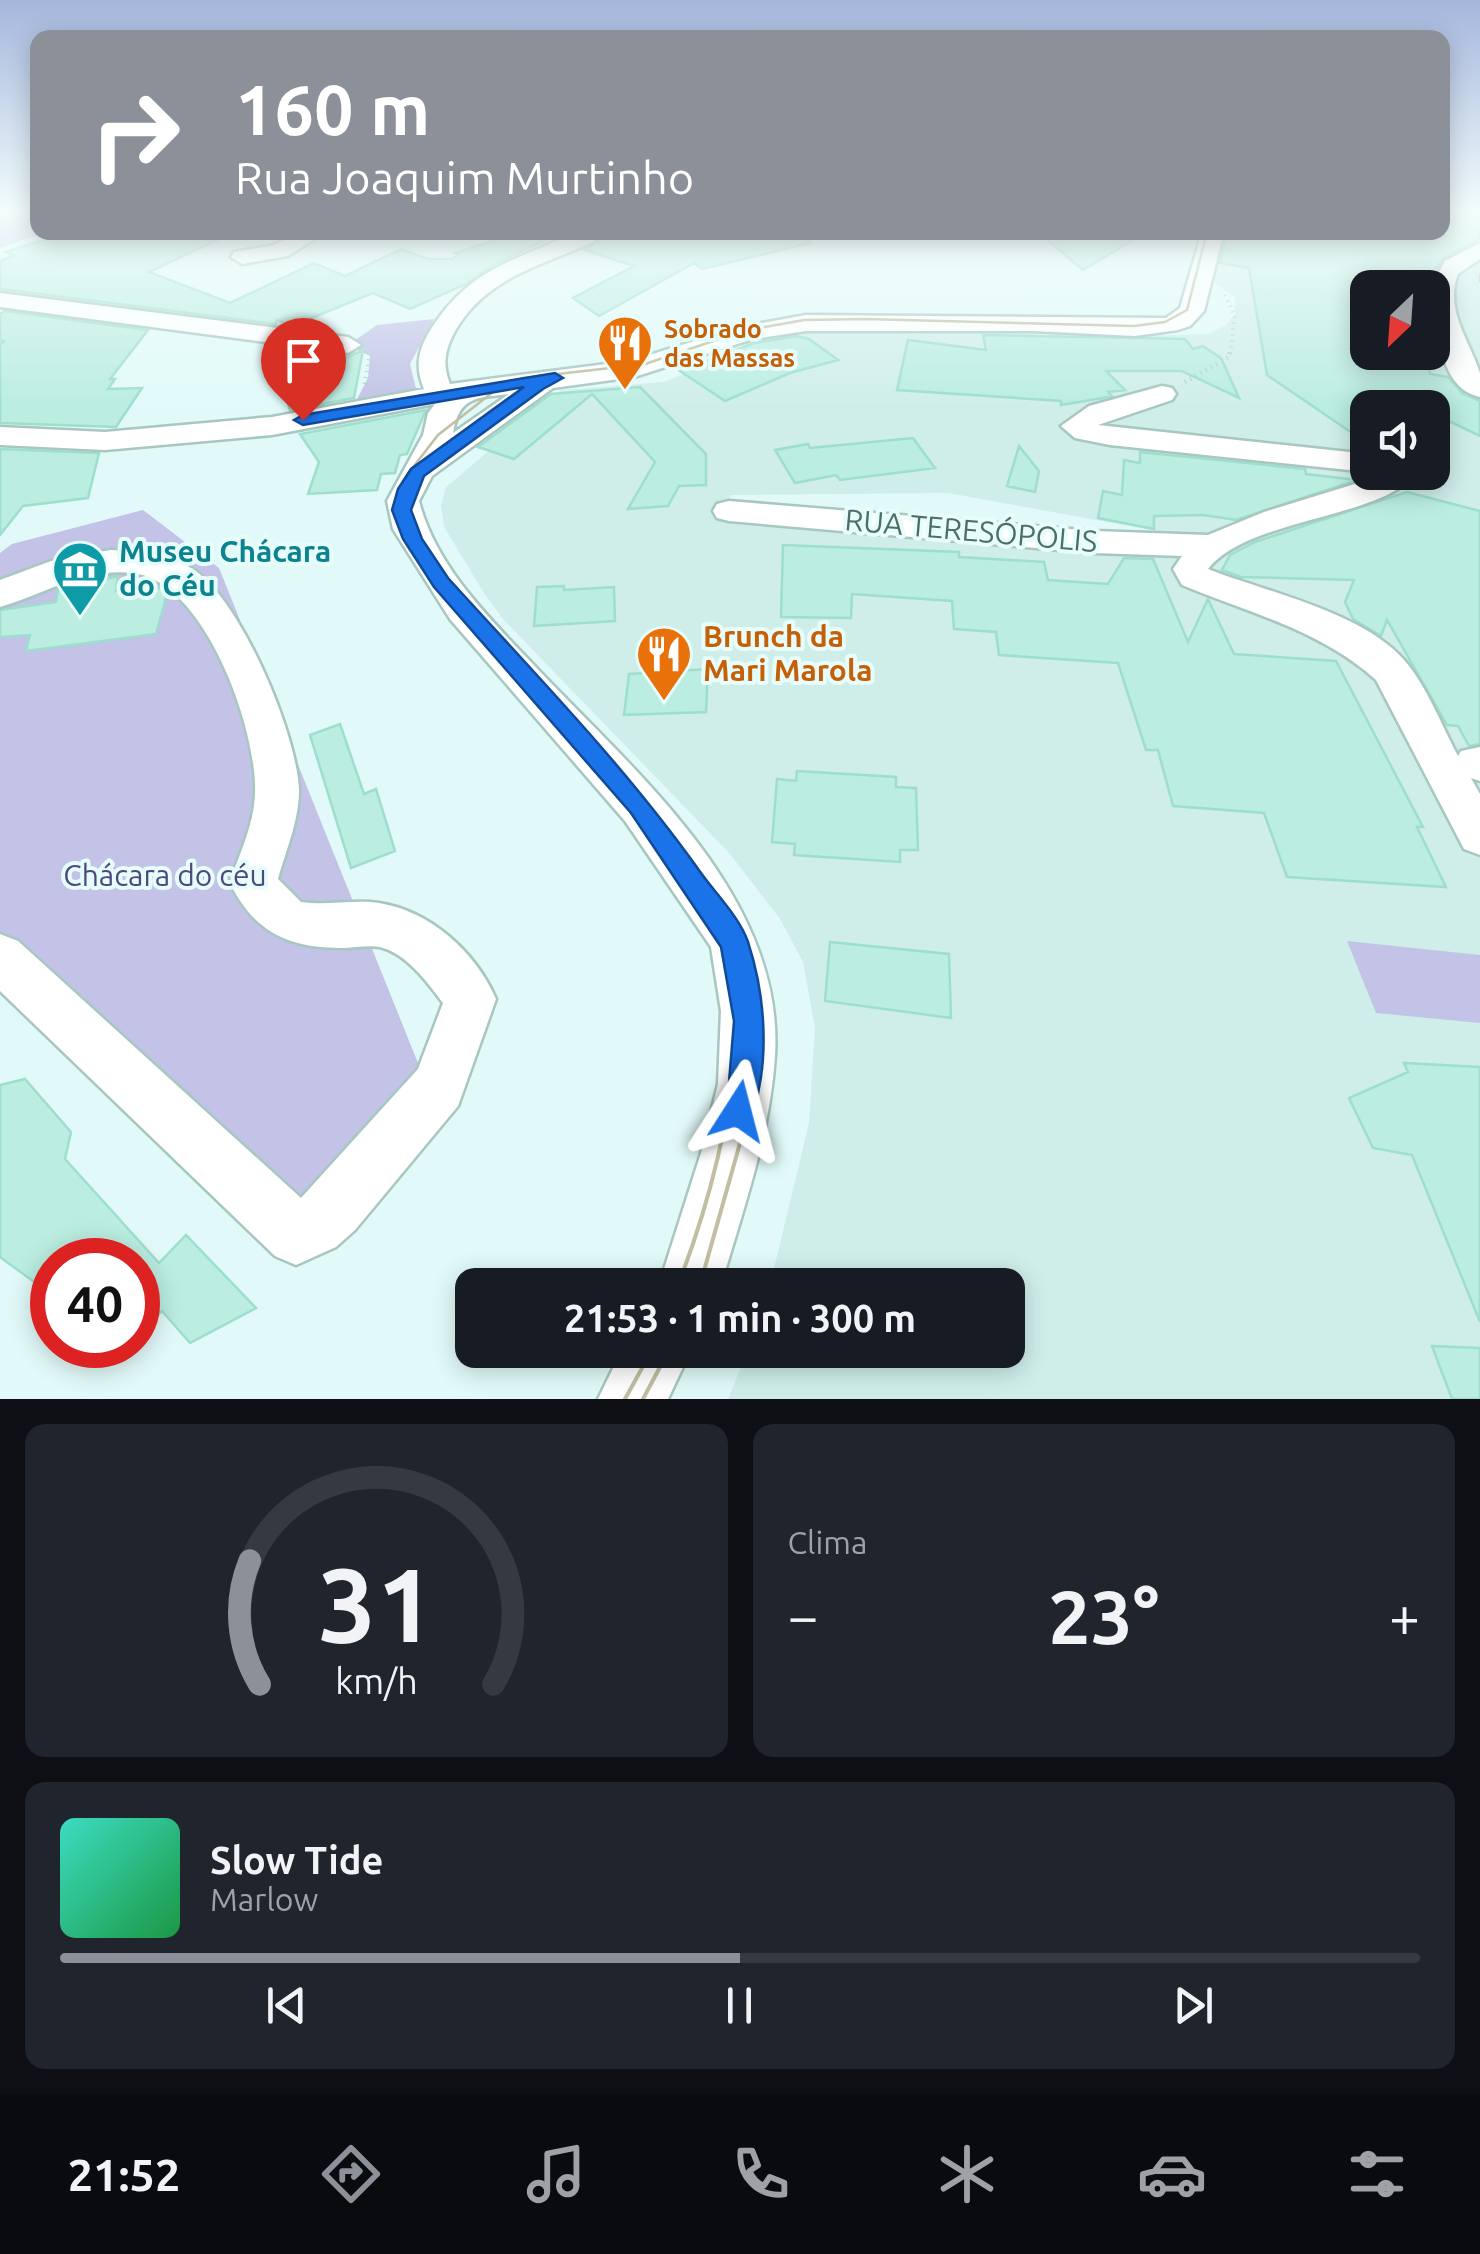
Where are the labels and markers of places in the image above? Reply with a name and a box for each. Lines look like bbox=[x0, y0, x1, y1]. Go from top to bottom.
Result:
restaurant icon: Sobrado das Massas bbox=[595, 313, 655, 392]
place label: Sobrado das Massas bbox=[664, 315, 795, 372]
pin bbox=[261, 318, 346, 421]
place label: Museu Chácara do Céu bbox=[119, 534, 331, 602]
museum icon: Museu Chácara do Céu bbox=[50, 539, 110, 618]
place label: Brunch da Mari Marola bbox=[703, 619, 873, 687]
restaurant icon: Brunch da Mari Marola bbox=[634, 624, 694, 703]

